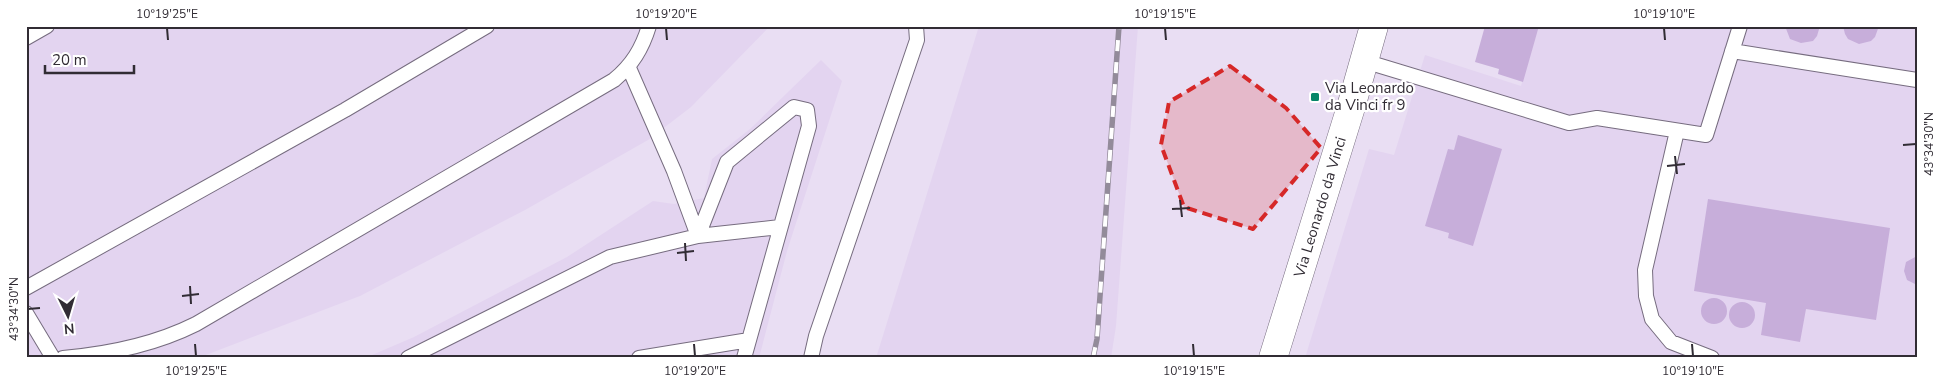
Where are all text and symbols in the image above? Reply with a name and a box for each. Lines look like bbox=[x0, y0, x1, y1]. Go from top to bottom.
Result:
text: 10°19'25"E bbox=[136, 6, 198, 22]
text: 10°19'20"E bbox=[635, 6, 697, 22]
text: 10°19'15"E bbox=[1134, 6, 1196, 22]
text: 10°19'10"E bbox=[1633, 6, 1695, 22]
scale bar bbox=[45, 42, 134, 74]
text: 20 m bbox=[52, 50, 87, 70]
place label: Via Leonardo da Vinci fr 9 bbox=[1324, 78, 1414, 115]
marker: Via Leonardo da Vinci fr 9 bbox=[1309, 91, 1321, 103]
text: 43°34'30"N bbox=[1921, 112, 1937, 176]
street label: Via Leonardo da Vinci bbox=[1289, 134, 1351, 281]
text: 43°34'30"N bbox=[6, 277, 22, 341]
north arrow bbox=[42, 292, 92, 342]
text: N bbox=[63, 319, 75, 338]
text: 10°19'25"E bbox=[165, 363, 227, 379]
text: 10°19'20"E bbox=[664, 363, 726, 379]
text: 10°19'15"E bbox=[1163, 363, 1225, 379]
text: 10°19'10"E bbox=[1662, 363, 1724, 379]

